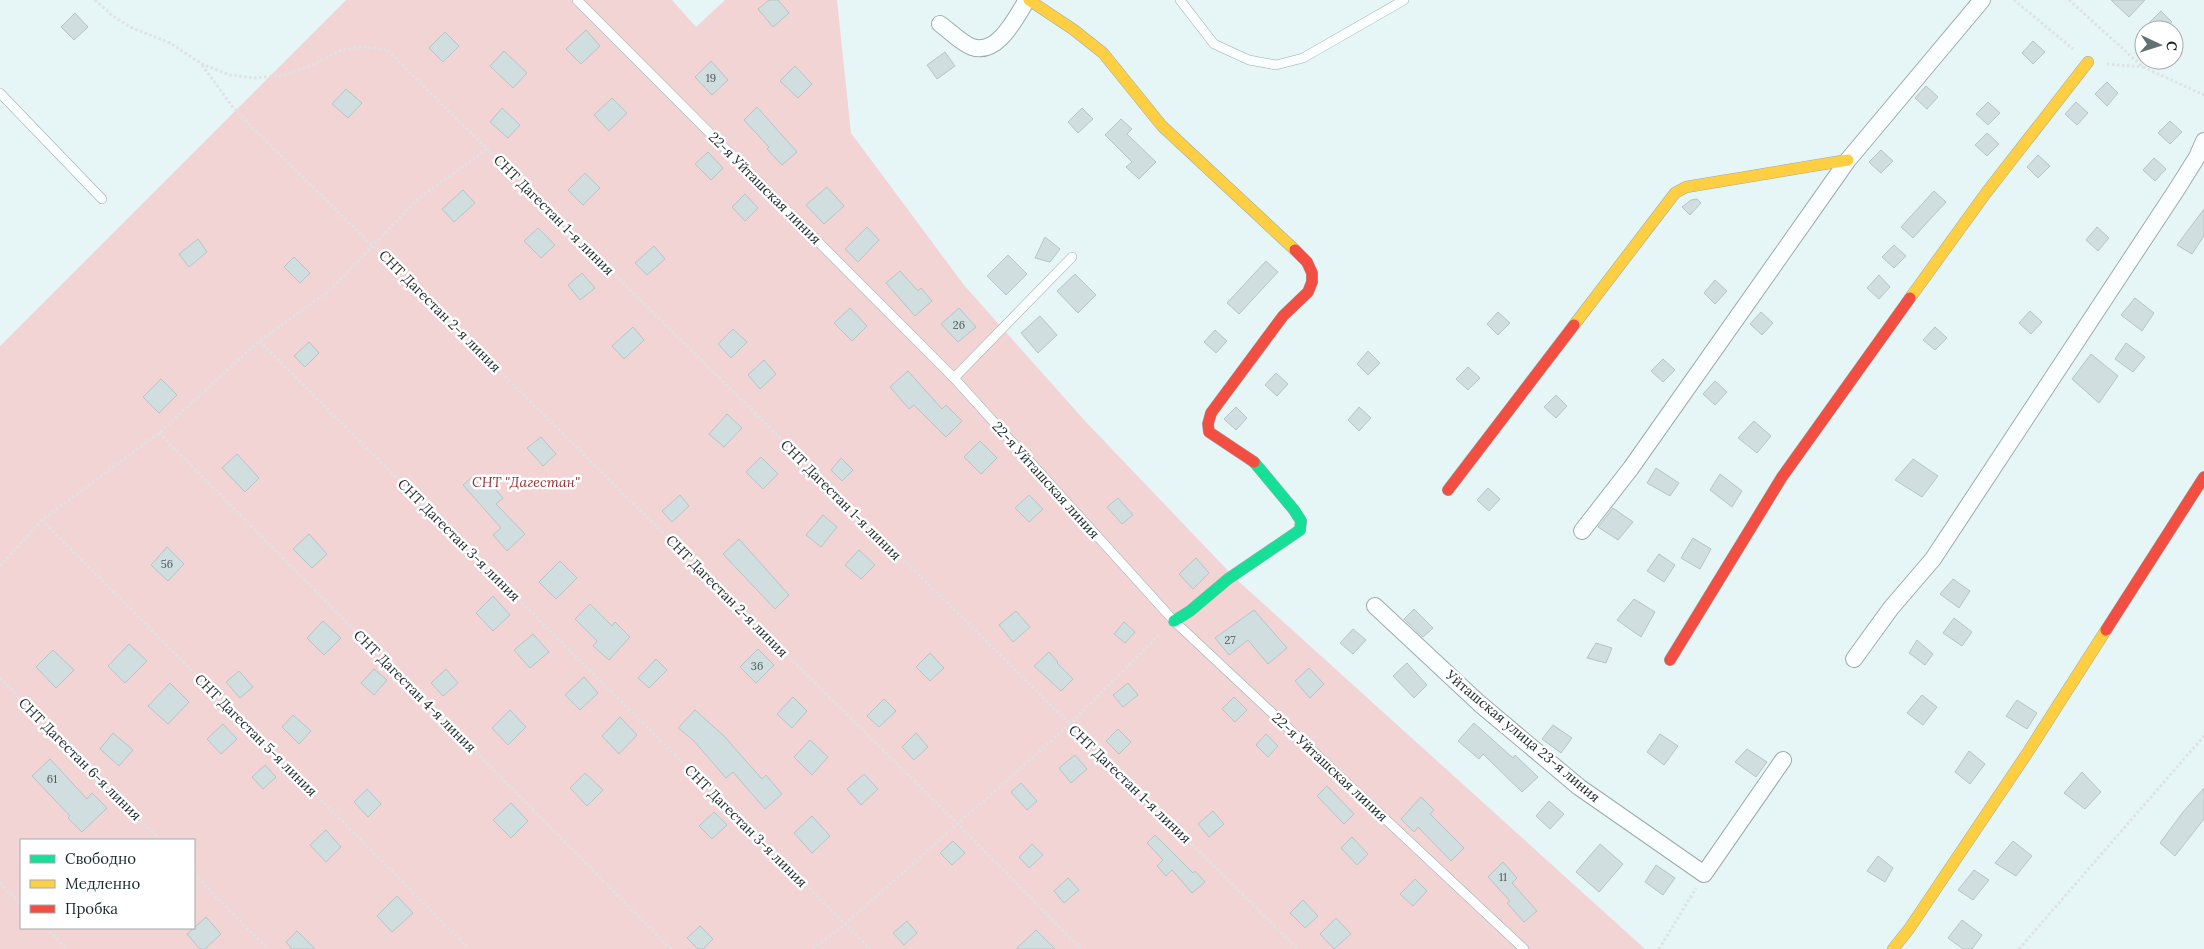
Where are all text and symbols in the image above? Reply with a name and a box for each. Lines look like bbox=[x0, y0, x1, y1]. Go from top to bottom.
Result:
north arrow bbox=[2134, 20, 2184, 70]
text: С bbox=[2163, 40, 2181, 52]
house number: 19 bbox=[706, 71, 716, 85]
street label: 22-я Уйташская линия bbox=[705, 128, 825, 248]
street label: СНТ Дагестан 1-я линия bbox=[490, 151, 618, 279]
street label: СНТ Дагестан 2-я линия bbox=[375, 246, 505, 376]
house number: 26 bbox=[953, 318, 965, 332]
street label: 22-я Уйташская линия bbox=[989, 418, 1103, 542]
street label: СНТ Дагестан 1-я линия bbox=[777, 436, 905, 564]
park label: СНТ "Дагестан" bbox=[472, 473, 580, 491]
street label: СНТ Дагестан 3-я линия bbox=[394, 475, 524, 605]
street label: СНТ Дагестан 2-я линия bbox=[662, 531, 792, 661]
house number: 56 bbox=[161, 557, 173, 571]
street label: СНТ Дагестан 4-я линия bbox=[350, 626, 480, 756]
house number: 27 bbox=[1225, 633, 1235, 647]
house number: 36 bbox=[751, 659, 763, 673]
street label: Уйташская улица 23-я линия bbox=[1441, 665, 1604, 806]
street label: СНТ Дагестан 5-я линия bbox=[191, 670, 321, 800]
street label: СНТ Дагестан 6-я линия bbox=[15, 694, 145, 824]
street label: 22-я Уйташская линия bbox=[1268, 709, 1392, 825]
street label: СНТ Дагестан 1-я линия bbox=[1065, 721, 1195, 847]
street label: СНТ Дагестан 3-я линия bbox=[681, 761, 811, 891]
house number: 61 bbox=[47, 772, 57, 786]
legend bbox=[20, 839, 195, 929]
text: Свободно bbox=[65, 849, 136, 868]
house number: 11 bbox=[1499, 870, 1507, 884]
text: Медленно bbox=[65, 874, 140, 893]
text: Пробка bbox=[65, 899, 118, 918]

